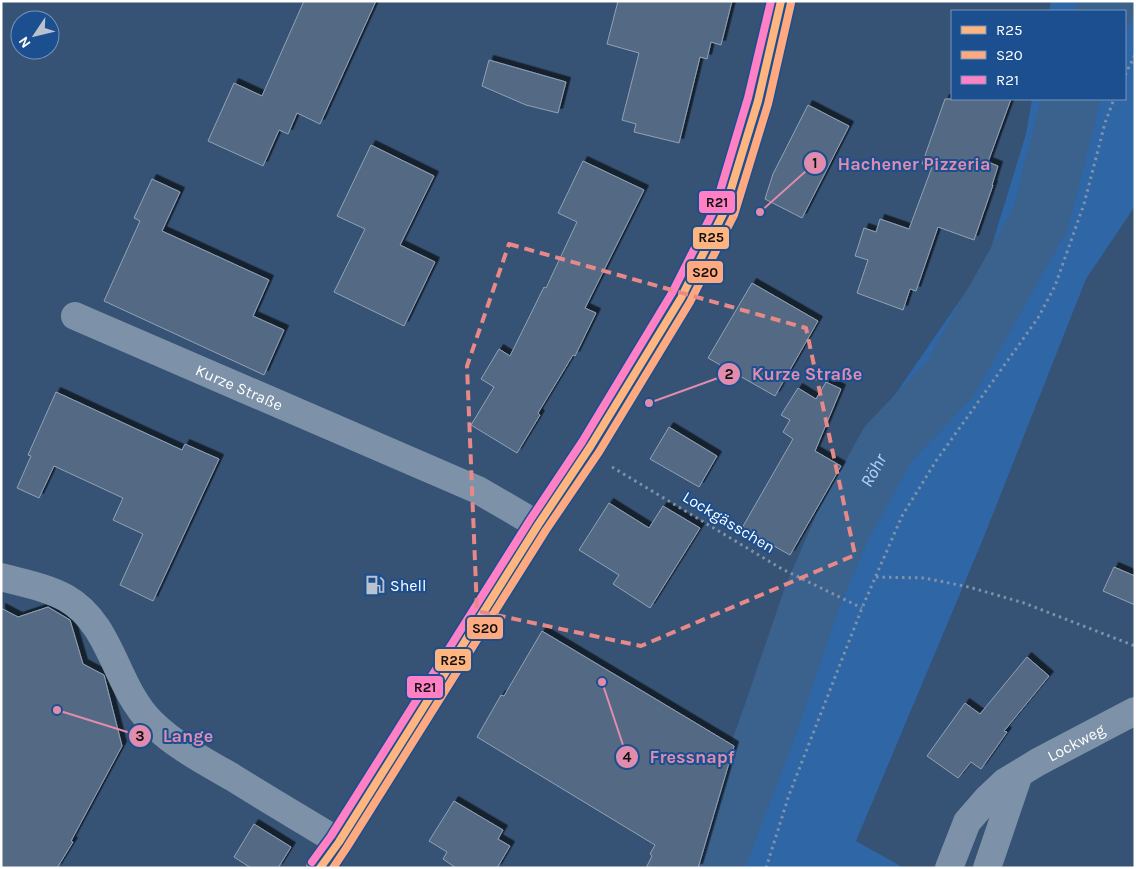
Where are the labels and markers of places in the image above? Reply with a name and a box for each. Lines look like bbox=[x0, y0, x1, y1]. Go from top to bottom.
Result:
callout: Hachener Pizzeria bbox=[802, 147, 1000, 180]
callout: Kurze Straße bbox=[717, 357, 872, 390]
fuel station icon: Shell bbox=[364, 574, 386, 596]
place label: Shell bbox=[390, 576, 427, 595]
callout: Lange bbox=[128, 719, 224, 752]
callout: Fressnapf bbox=[615, 740, 744, 773]

